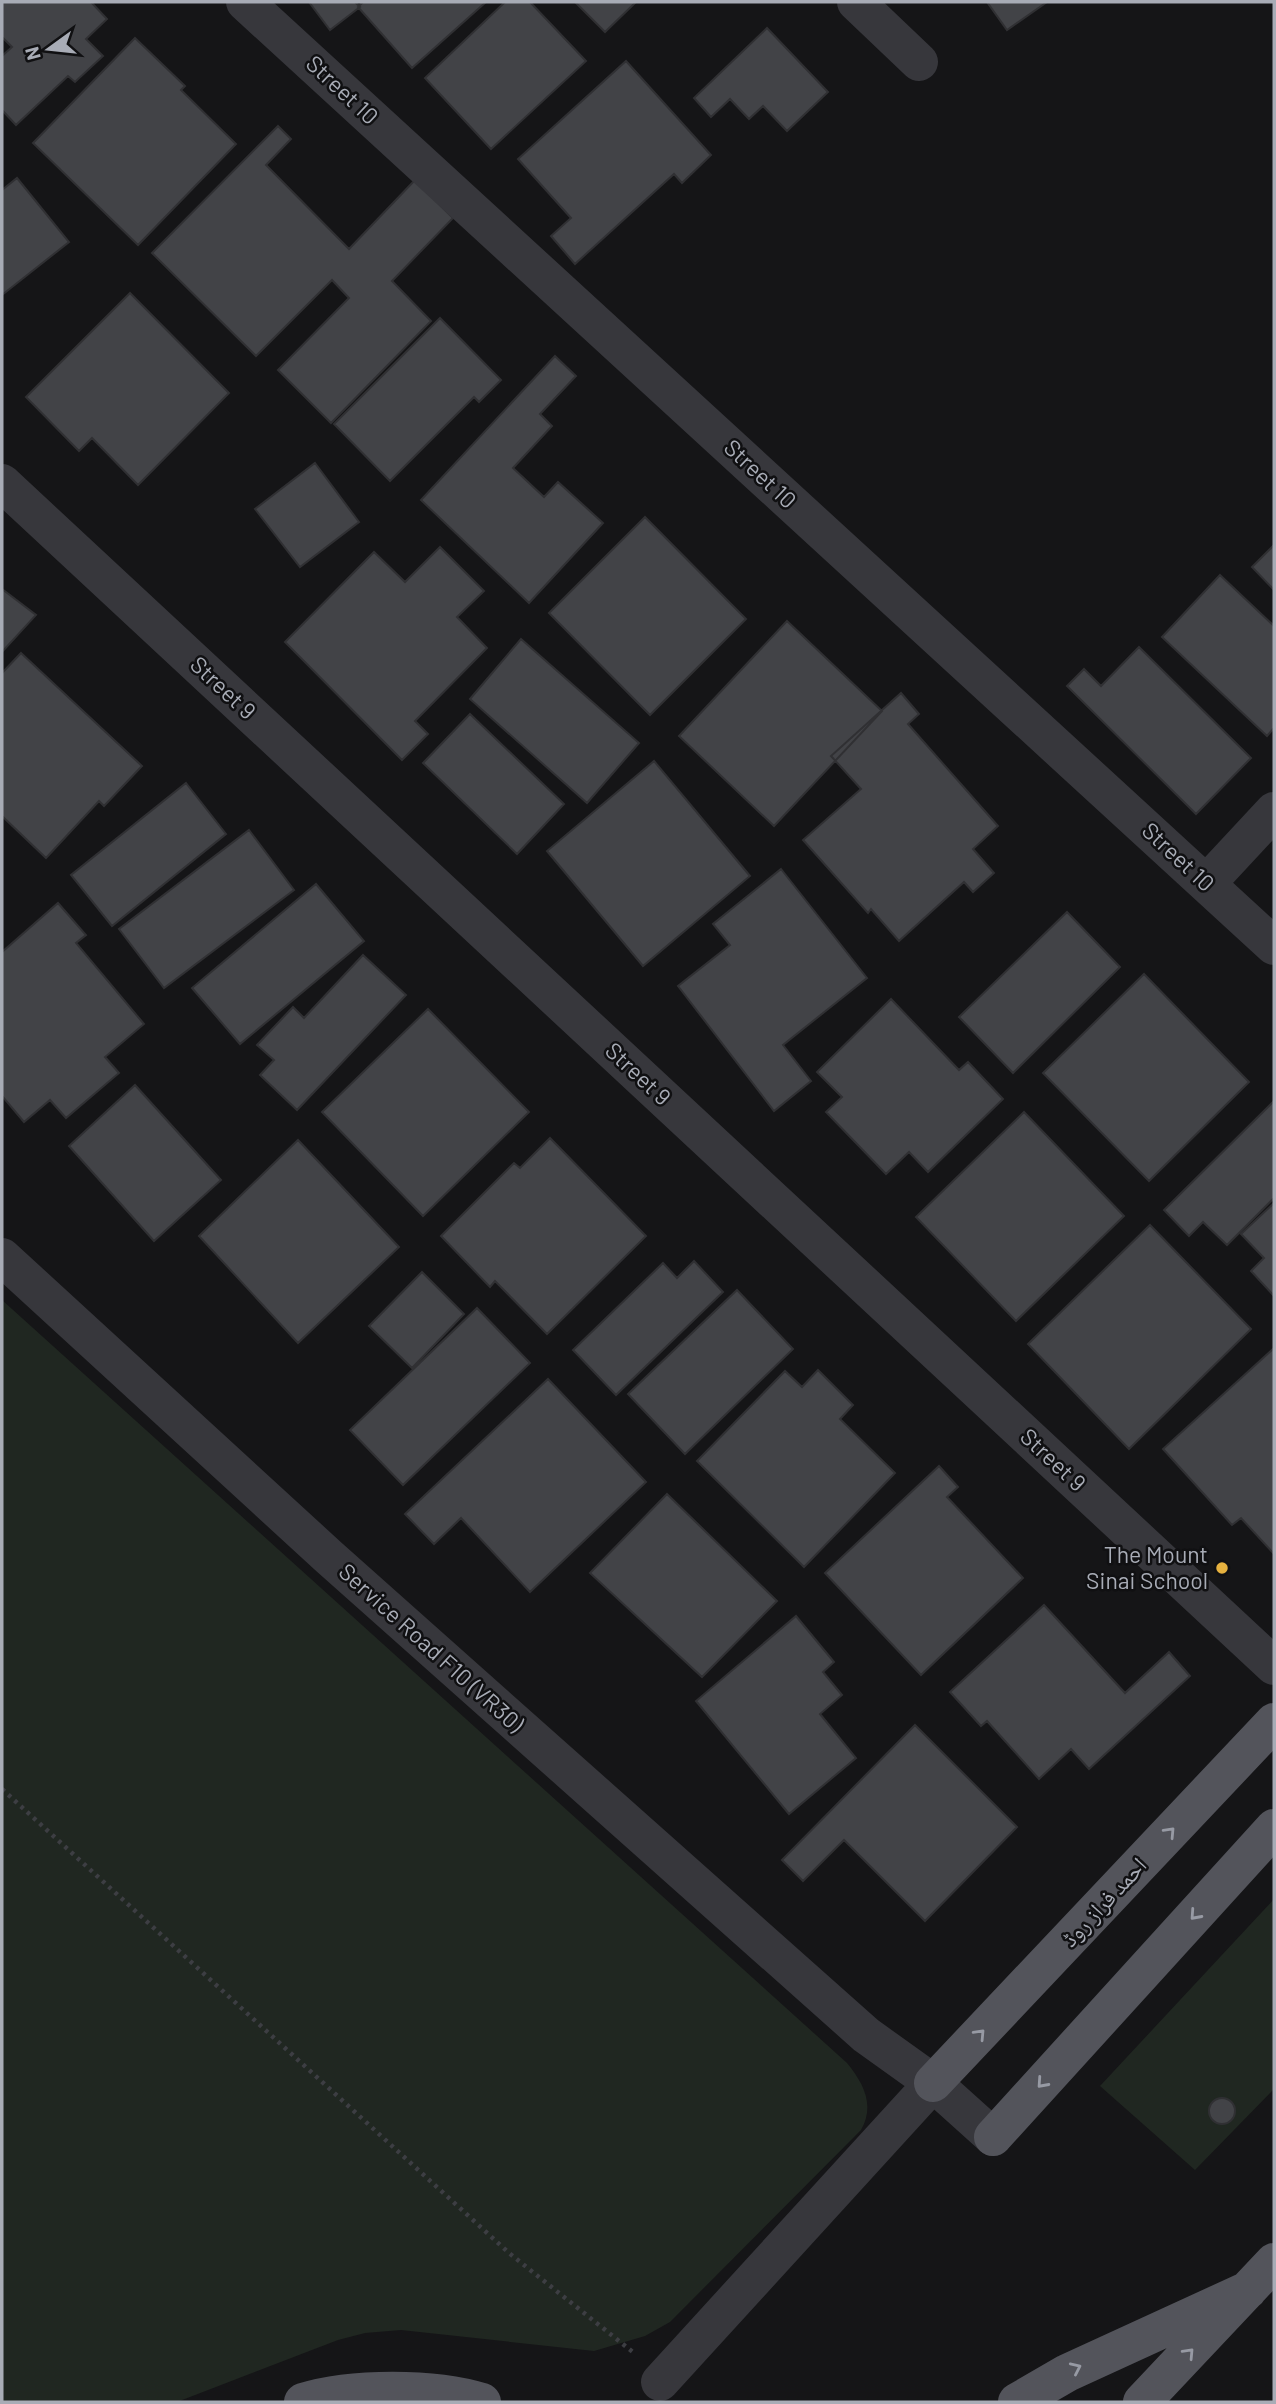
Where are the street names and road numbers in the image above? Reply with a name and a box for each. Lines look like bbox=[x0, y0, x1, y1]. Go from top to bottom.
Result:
street label: Street 10 bbox=[301, 49, 385, 130]
street label: Street 10 bbox=[719, 433, 803, 514]
street label: Street 9 bbox=[185, 650, 262, 725]
street label: Street 10 bbox=[1137, 816, 1221, 897]
street label: Street 9 bbox=[600, 1036, 677, 1111]
street label: Street 9 bbox=[1015, 1422, 1092, 1497]
street label: Service Road F10 (VR30) bbox=[334, 1557, 531, 1738]
street label: احمد فراز روڈ bbox=[1055, 1851, 1152, 1952]

